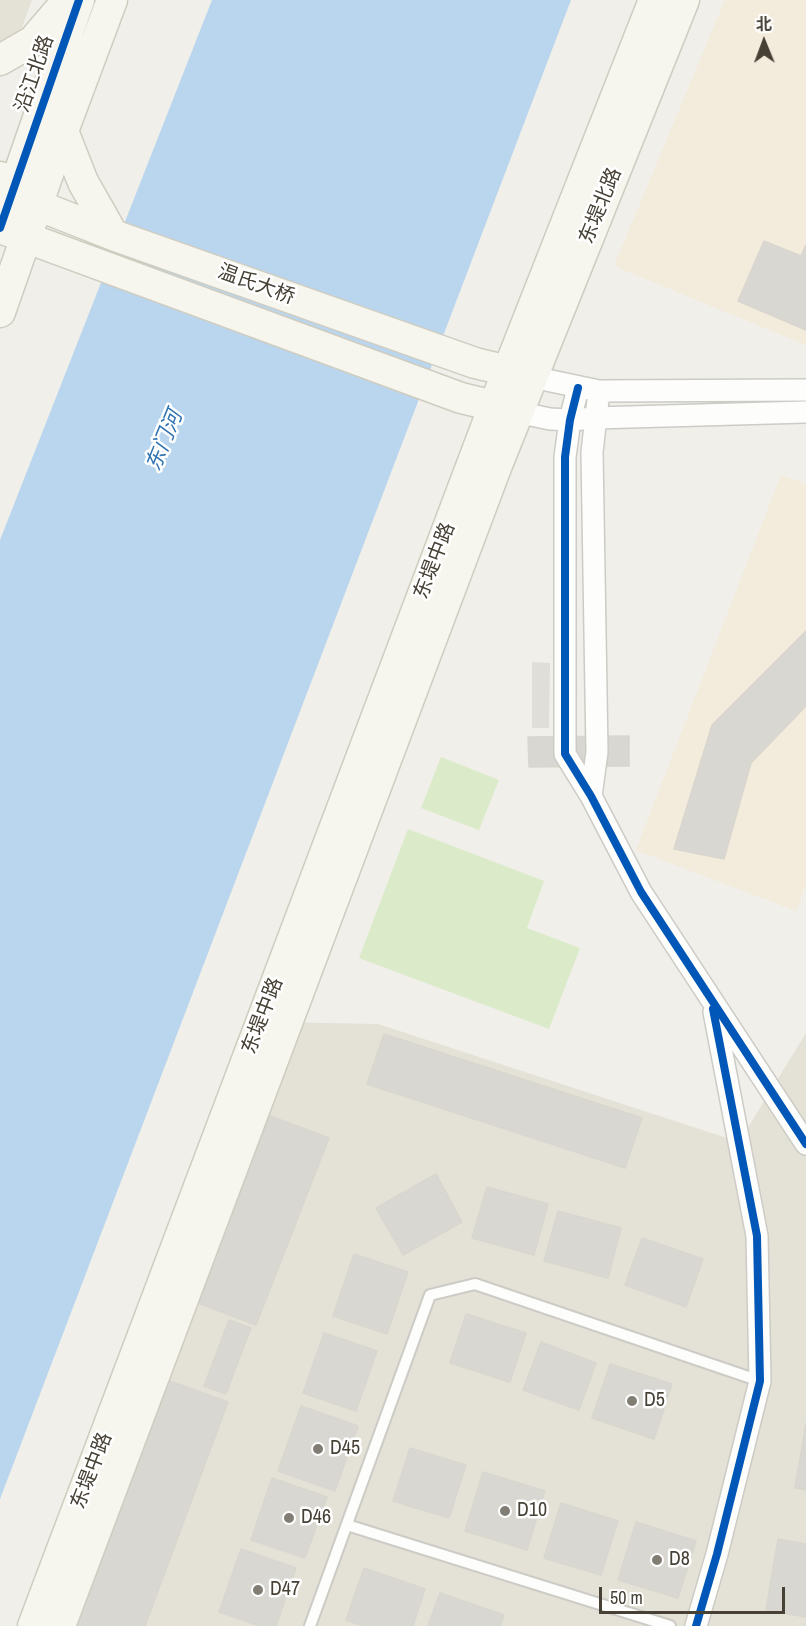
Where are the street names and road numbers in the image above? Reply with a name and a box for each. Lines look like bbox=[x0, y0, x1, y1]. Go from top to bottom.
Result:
street label: 沿江北路 bbox=[11, 32, 59, 116]
street label: 东堤北路 bbox=[575, 164, 627, 248]
street label: 温氏大桥 bbox=[214, 260, 298, 310]
street label: 东堤中路 bbox=[409, 519, 461, 603]
street label: 东堤中路 bbox=[237, 974, 289, 1058]
street label: 东堤中路 bbox=[66, 1429, 118, 1513]

